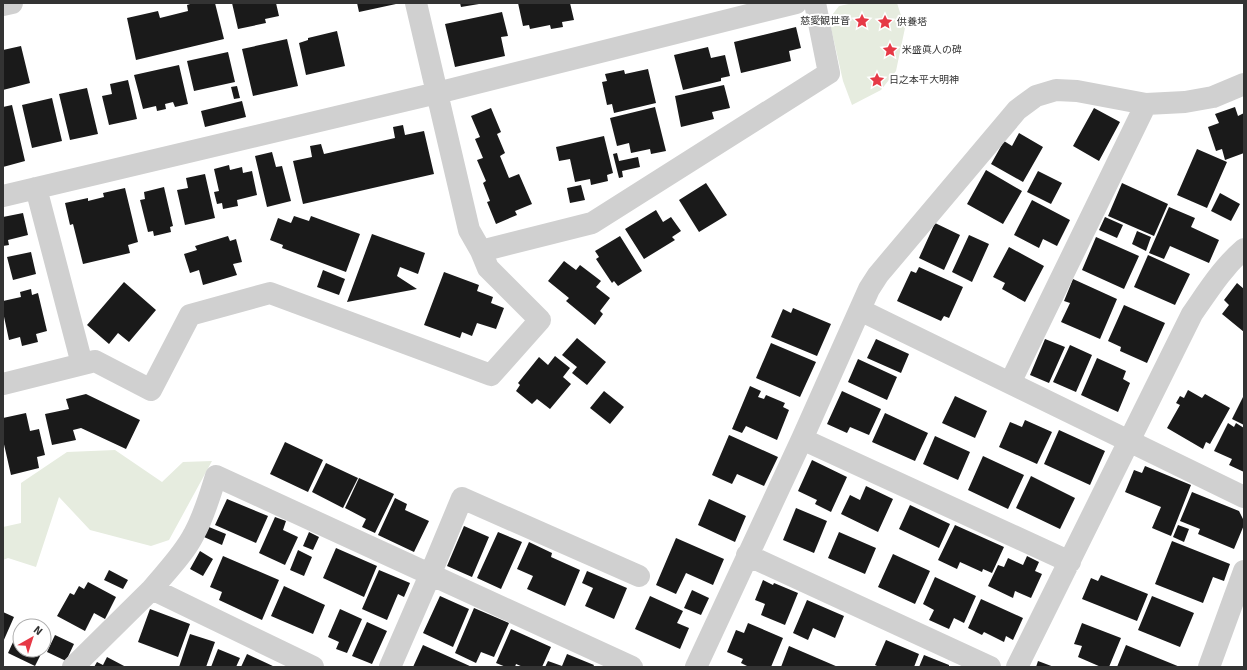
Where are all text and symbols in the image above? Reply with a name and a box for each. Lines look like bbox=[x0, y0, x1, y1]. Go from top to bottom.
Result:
place icon: 慈愛観世音 bbox=[853, 12, 871, 30]
place icon: 供養塔 bbox=[876, 13, 894, 31]
place label: 慈愛観世音 bbox=[800, 15, 850, 27]
place label: 供養塔 bbox=[896, 16, 927, 28]
place icon: 米盛眞人の碑 bbox=[881, 41, 899, 59]
place label: 米盛眞人の碑 bbox=[902, 44, 962, 56]
place icon: 日之本平大明神 bbox=[868, 71, 886, 89]
place label: 日之本平大明神 bbox=[889, 74, 959, 86]
north arrow bbox=[12, 618, 52, 658]
text: N bbox=[31, 623, 45, 638]

